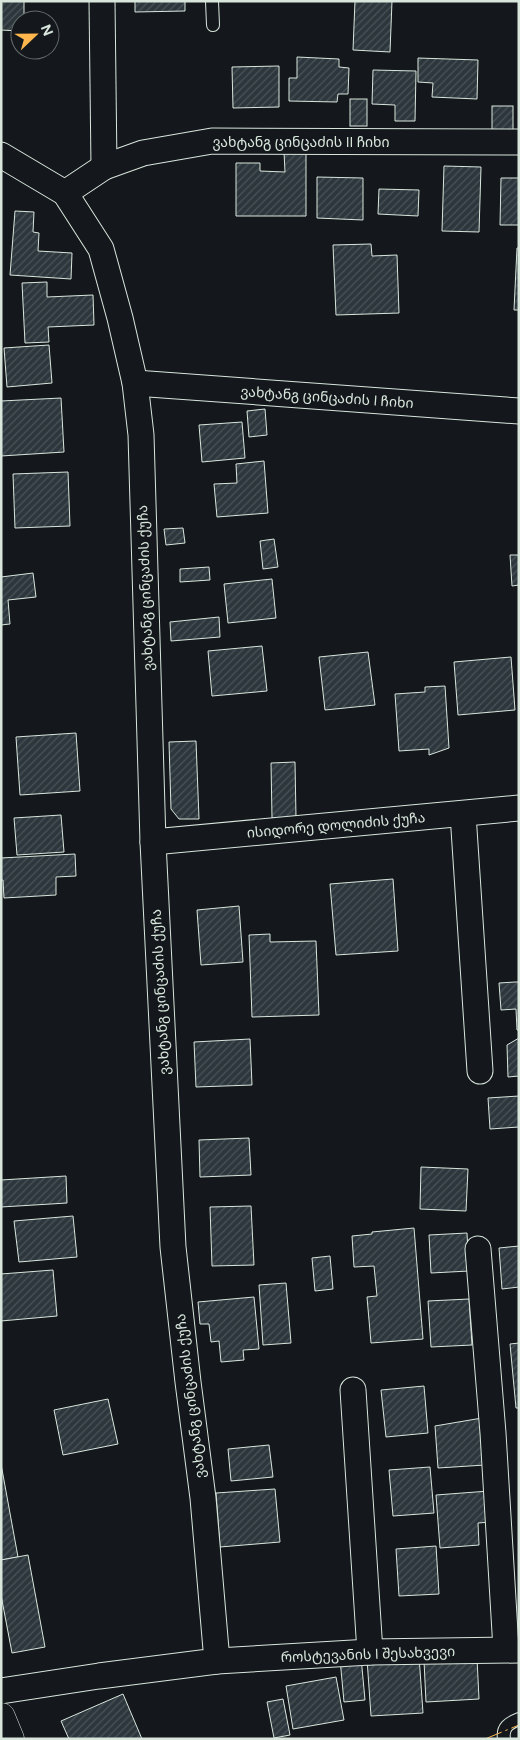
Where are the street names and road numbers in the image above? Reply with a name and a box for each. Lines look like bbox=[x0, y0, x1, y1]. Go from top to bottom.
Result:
street label: ვახტანგ ცინცაძის II ჩიხი bbox=[212, 134, 390, 151]
street label: ვახტანგ ცინცაძის I ჩიხი bbox=[240, 383, 414, 412]
street label: ვახტანგ ცინცაძის ქუჩა bbox=[134, 505, 157, 671]
street label: ისიდორე დოლიძის ქუჩა bbox=[246, 809, 426, 842]
street label: ვახტანგ ცინცაძის ქუჩა bbox=[148, 909, 173, 1075]
street label: ვახტანგ ცინცაძის ქუჩა bbox=[172, 1313, 209, 1479]
street label: როსტევანის I შესახვევი bbox=[281, 1643, 455, 1666]

